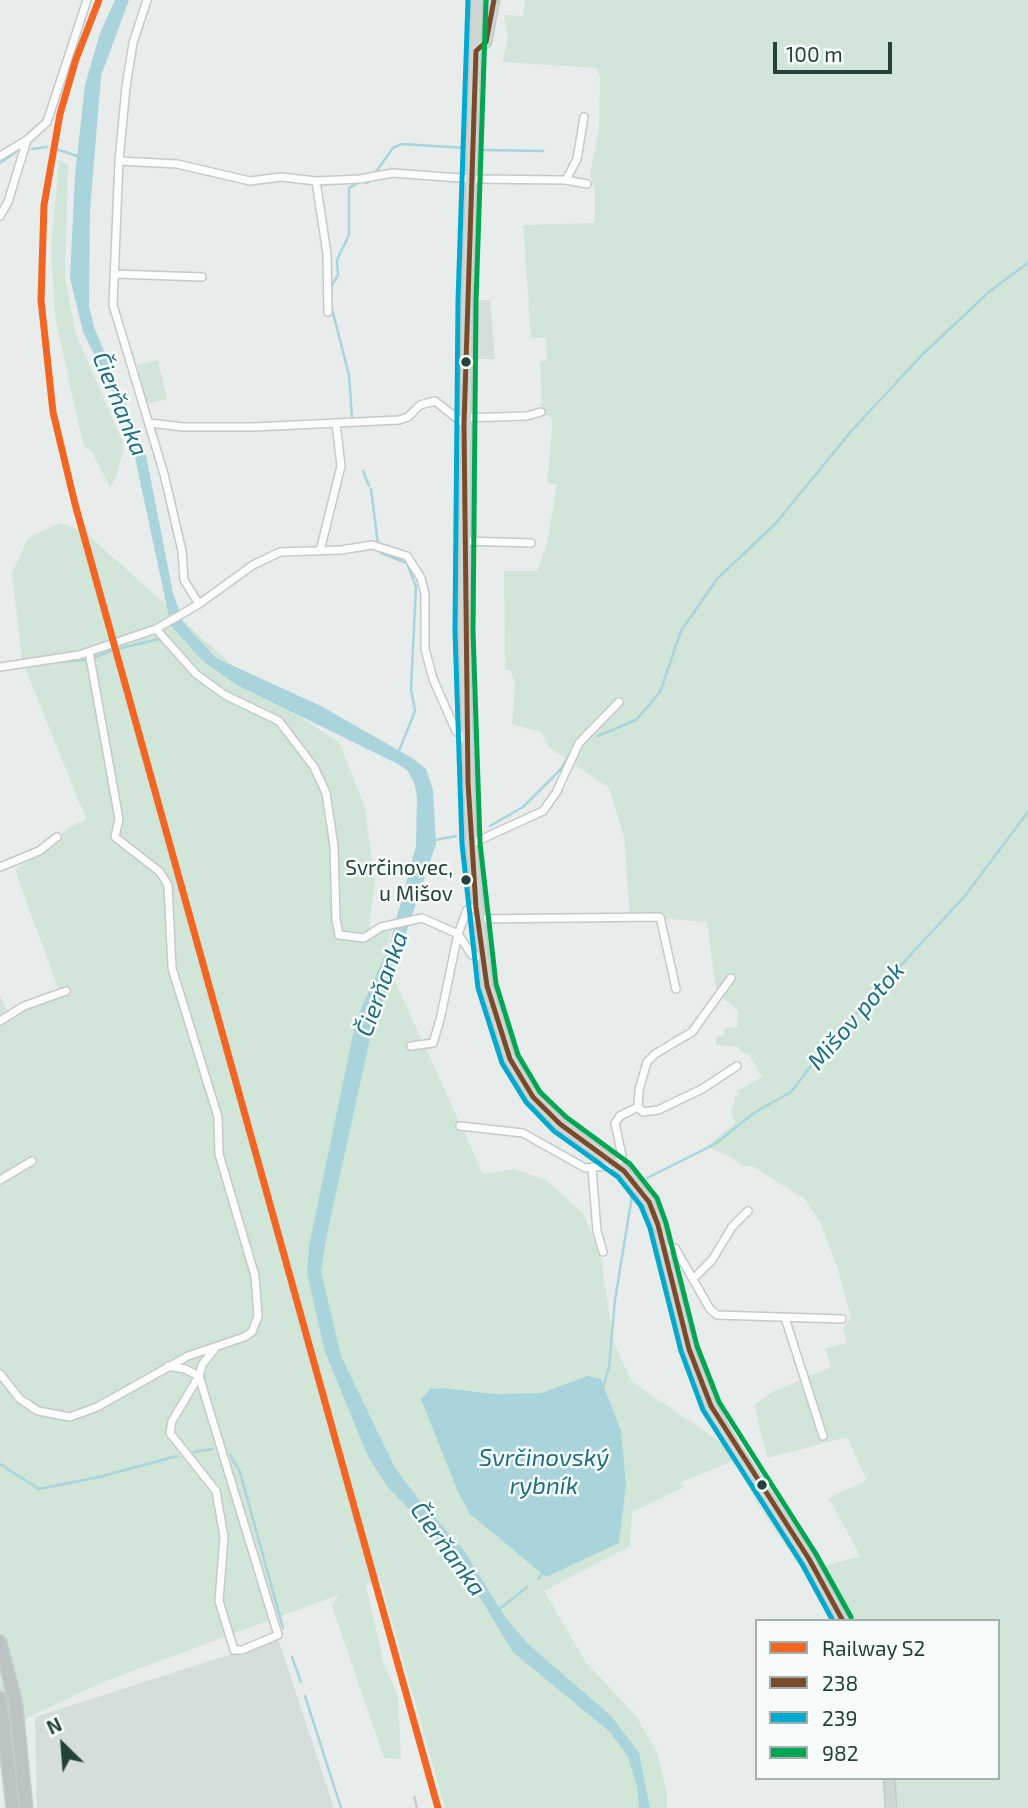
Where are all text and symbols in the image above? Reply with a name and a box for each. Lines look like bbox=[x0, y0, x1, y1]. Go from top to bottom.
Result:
scale bar bbox=[776, 28, 895, 72]
text: 100 m bbox=[786, 41, 843, 66]
water label: Čierňanka bbox=[86, 348, 154, 460]
unlabelled marker bbox=[459, 355, 473, 369]
place label: Svrčinovec, u Mišov bbox=[345, 855, 453, 905]
marker: Svrčinovec, u Mišov bbox=[459, 873, 473, 887]
water label: Čierňanka bbox=[350, 928, 414, 1040]
water label: Mišov potok bbox=[802, 956, 910, 1076]
water label: Svrčinovský rybník bbox=[479, 1444, 609, 1500]
unlabelled marker bbox=[755, 1478, 769, 1492]
water label: Čierňanka bbox=[404, 1496, 492, 1602]
legend bbox=[755, 1619, 1000, 1780]
text: Railway S2 bbox=[822, 1635, 925, 1660]
text: 238 bbox=[822, 1670, 858, 1695]
text: 239 bbox=[822, 1705, 858, 1730]
north arrow bbox=[28, 1710, 98, 1780]
text: N bbox=[43, 1712, 65, 1739]
text: 982 bbox=[822, 1740, 859, 1765]

